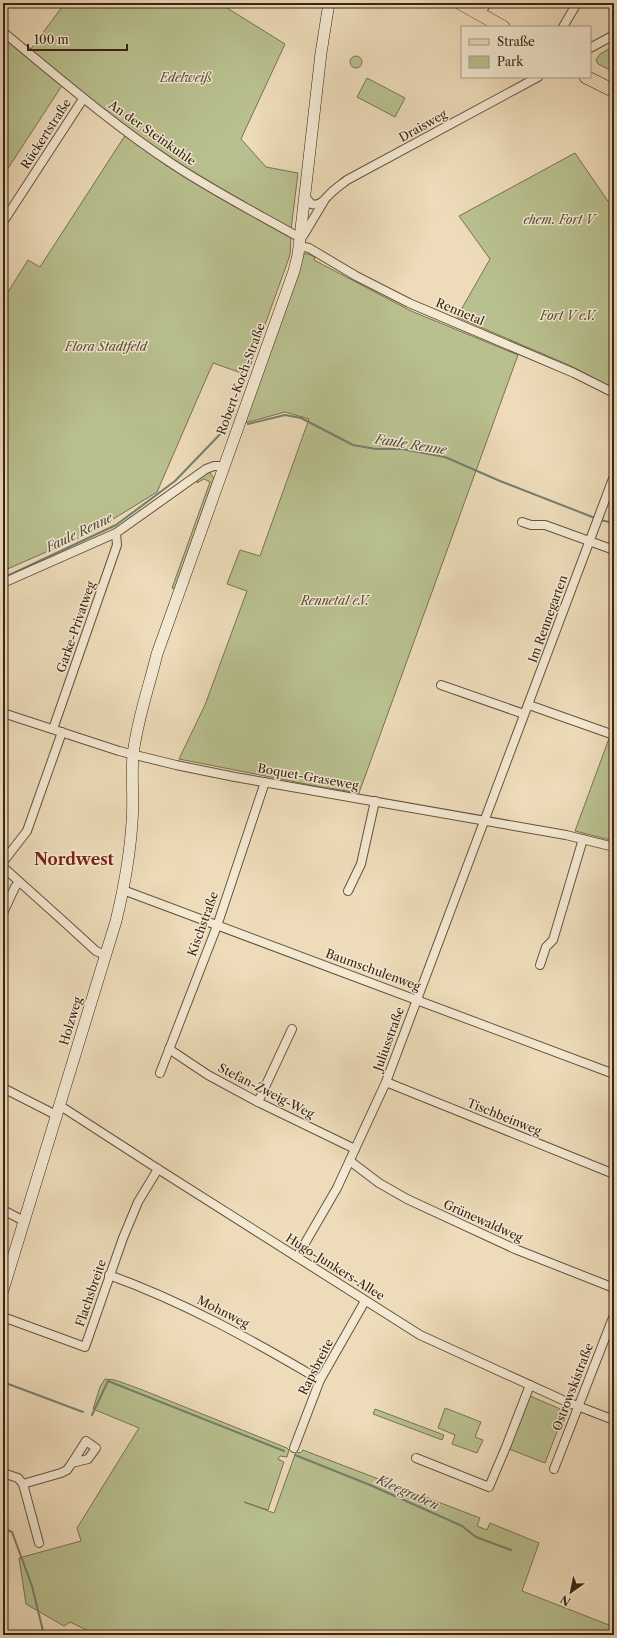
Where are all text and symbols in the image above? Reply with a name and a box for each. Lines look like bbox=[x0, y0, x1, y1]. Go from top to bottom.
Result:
scale bar bbox=[28, 26, 127, 52]
legend bbox=[461, 26, 591, 78]
text: 100 m bbox=[34, 32, 69, 47]
text: Straße bbox=[497, 34, 535, 49]
text: Park bbox=[497, 54, 524, 69]
park label: Edelweiß bbox=[159, 70, 212, 85]
street label: Rückertstraße bbox=[17, 96, 74, 172]
street label: An der Steinkuhle bbox=[105, 96, 199, 168]
street label: Draisweg bbox=[396, 106, 450, 145]
park label: ehem. Fort V bbox=[523, 212, 598, 227]
street label: Rennetal bbox=[434, 295, 487, 329]
park label: Fort V e.V. bbox=[539, 308, 598, 323]
street label: Robert-Koch-Straße bbox=[213, 321, 268, 437]
park label: Flora Stadtfeld bbox=[64, 339, 149, 354]
water label: Faule Renne bbox=[373, 430, 449, 458]
water label: Faule Renne bbox=[42, 509, 116, 556]
street label: Im Rennegarten bbox=[525, 572, 571, 665]
street label: Garke-Privatweg bbox=[53, 579, 98, 674]
park label: Rennetal e.V. bbox=[300, 593, 371, 608]
street label: Boquet-Graseweg bbox=[256, 760, 360, 793]
district label: Nordwest bbox=[34, 849, 115, 869]
street label: Kischstraße bbox=[184, 889, 221, 958]
street label: Baumschulenweg bbox=[324, 945, 423, 994]
street label: Holzweg bbox=[56, 994, 85, 1047]
street label: Juliusstraße bbox=[369, 1004, 407, 1075]
street label: Stefan-Zweig-Weg bbox=[216, 1060, 317, 1122]
street label: Tischbeinweg bbox=[465, 1095, 544, 1139]
street label: Grünewaldweg bbox=[441, 1196, 526, 1245]
street label: Hugo-Junkers-Allee bbox=[283, 1230, 388, 1303]
street label: Flachsbreite bbox=[72, 1257, 109, 1328]
street label: Mohnweg bbox=[195, 1292, 252, 1331]
street label: Rapsbreite bbox=[295, 1336, 336, 1397]
street label: Ostrowskistraße bbox=[549, 1341, 596, 1433]
water label: Kleegraben bbox=[373, 1471, 442, 1513]
north arrow bbox=[551, 1572, 591, 1612]
text: N bbox=[557, 1592, 573, 1609]

